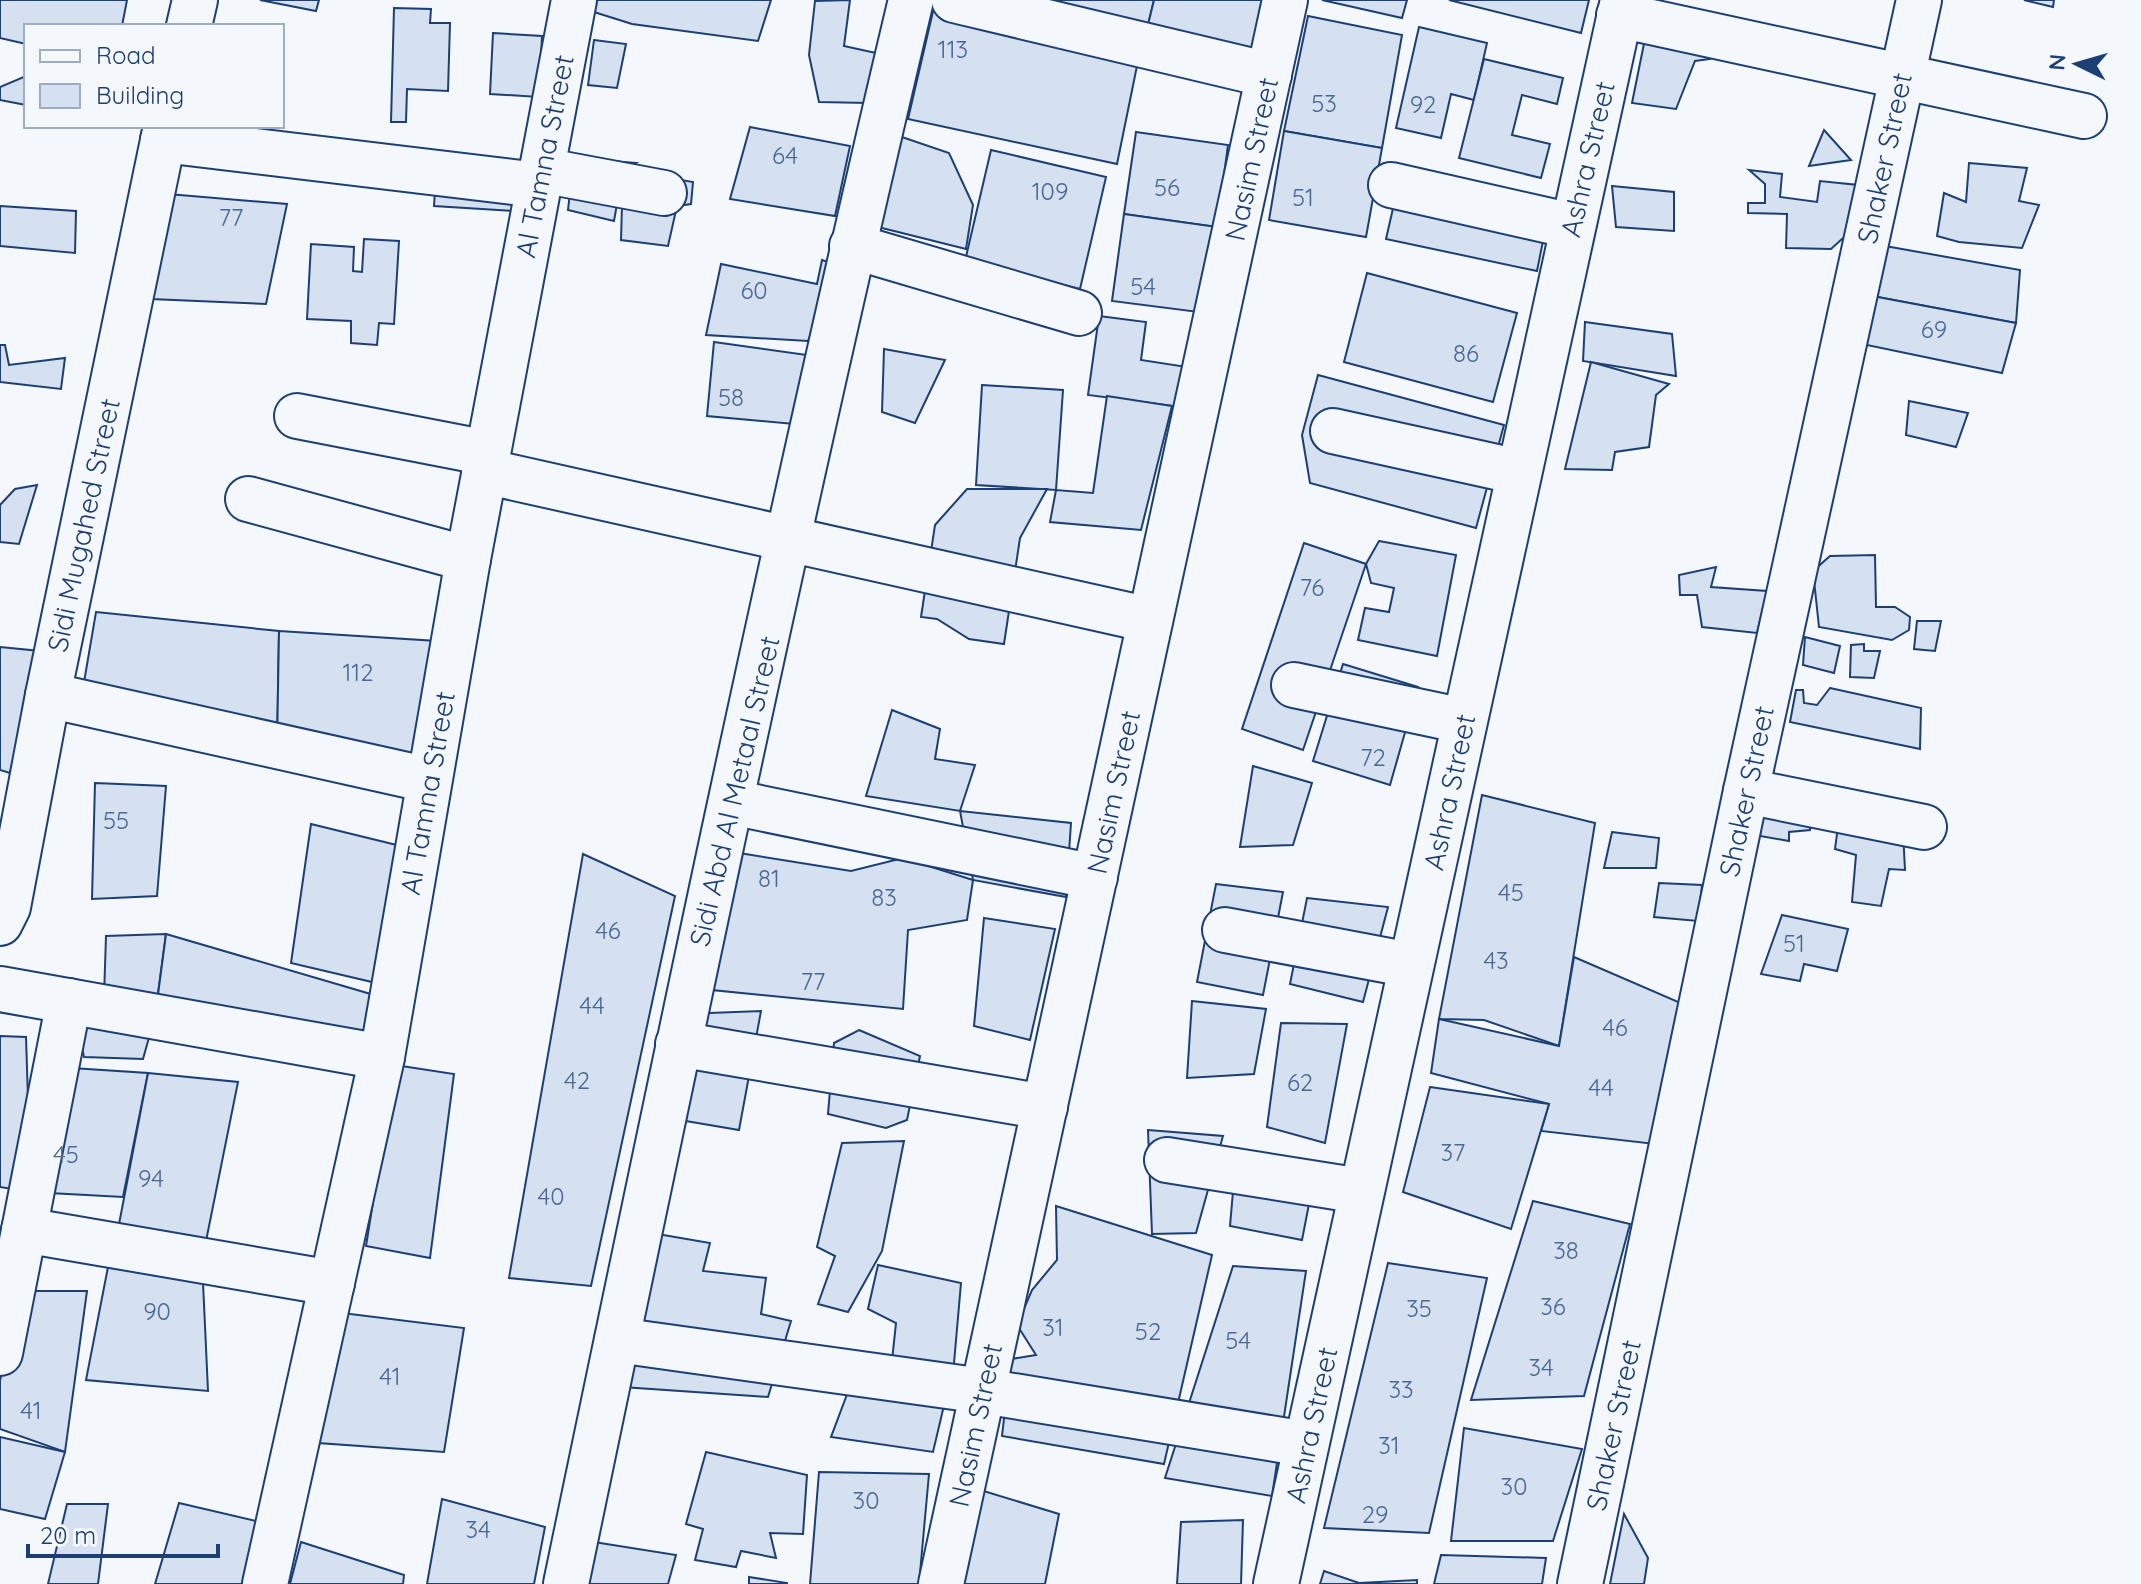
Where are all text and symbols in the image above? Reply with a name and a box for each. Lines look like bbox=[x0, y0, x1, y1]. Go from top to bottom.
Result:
legend bbox=[24, 24, 284, 128]
north arrow bbox=[2037, 24, 2117, 104]
house number: 113 bbox=[938, 34, 968, 64]
text: Road bbox=[96, 40, 156, 70]
street label: Al Tamna Street bbox=[507, 51, 581, 261]
text: N bbox=[2042, 53, 2072, 72]
street label: Shaker Street bbox=[1849, 69, 1919, 247]
street label: Nasim Street bbox=[1217, 74, 1285, 244]
street label: Ashra Street bbox=[1552, 78, 1622, 240]
text: Building bbox=[96, 80, 184, 110]
house number: 53 bbox=[1311, 88, 1337, 118]
house number: 92 bbox=[1410, 89, 1436, 119]
house number: 64 bbox=[772, 140, 798, 170]
house number: 56 bbox=[1154, 172, 1180, 202]
house number: 109 bbox=[1032, 176, 1068, 206]
house number: 51 bbox=[1292, 182, 1314, 212]
house number: 77 bbox=[219, 202, 243, 232]
house number: 54 bbox=[1130, 271, 1156, 301]
house number: 60 bbox=[740, 275, 768, 305]
house number: 69 bbox=[1921, 314, 1947, 344]
house number: 86 bbox=[1453, 338, 1479, 368]
house number: 58 bbox=[718, 382, 744, 412]
street label: Sidi Mugahed Street bbox=[39, 395, 127, 655]
house number: 76 bbox=[1300, 572, 1324, 602]
street label: Sidi Abd Al Metaal Street bbox=[681, 632, 787, 950]
house number: 112 bbox=[342, 657, 374, 687]
street label: Al Tamna Street bbox=[392, 688, 462, 898]
street label: Shaker Street bbox=[1711, 702, 1781, 880]
street label: Nasim Street bbox=[1079, 707, 1147, 877]
street label: Ashra Street bbox=[1415, 711, 1483, 873]
house number: 72 bbox=[1360, 742, 1386, 772]
house number: 55 bbox=[103, 805, 129, 835]
house number: 81 bbox=[758, 863, 780, 893]
house number: 45 bbox=[1498, 877, 1524, 907]
house number: 83 bbox=[871, 882, 897, 912]
house number: 46 bbox=[595, 915, 621, 945]
house number: 51 bbox=[1783, 928, 1805, 958]
house number: 43 bbox=[1483, 945, 1509, 975]
house number: 77 bbox=[801, 966, 825, 996]
house number: 44 bbox=[579, 990, 605, 1020]
house number: 46 bbox=[1602, 1012, 1628, 1042]
house number: 42 bbox=[564, 1065, 590, 1095]
house number: 62 bbox=[1287, 1067, 1313, 1097]
house number: 44 bbox=[1588, 1072, 1614, 1102]
house number: 37 bbox=[1441, 1137, 1465, 1167]
house number: 45 bbox=[53, 1139, 79, 1169]
house number: 94 bbox=[138, 1163, 164, 1193]
house number: 40 bbox=[538, 1181, 564, 1211]
house number: 38 bbox=[1553, 1235, 1579, 1265]
house number: 36 bbox=[1540, 1291, 1566, 1321]
house number: 35 bbox=[1406, 1293, 1432, 1323]
house number: 90 bbox=[143, 1296, 171, 1326]
house number: 31 bbox=[1042, 1312, 1064, 1342]
house number: 52 bbox=[1135, 1316, 1161, 1346]
house number: 54 bbox=[1225, 1325, 1251, 1355]
street label: Shaker Street bbox=[1578, 1336, 1648, 1514]
street label: Nasim Street bbox=[941, 1340, 1009, 1510]
street label: Ashra Street bbox=[1277, 1344, 1345, 1506]
house number: 34 bbox=[1528, 1352, 1554, 1382]
house number: 41 bbox=[379, 1361, 401, 1391]
house number: 33 bbox=[1388, 1374, 1414, 1404]
house number: 41 bbox=[20, 1395, 42, 1425]
house number: 31 bbox=[1378, 1430, 1400, 1460]
house number: 30 bbox=[1501, 1471, 1527, 1501]
house number: 30 bbox=[853, 1485, 879, 1515]
house number: 29 bbox=[1362, 1499, 1388, 1529]
scale bar bbox=[28, 1508, 218, 1558]
house number: 34 bbox=[465, 1514, 491, 1544]
text: 20 m bbox=[40, 1520, 96, 1550]

